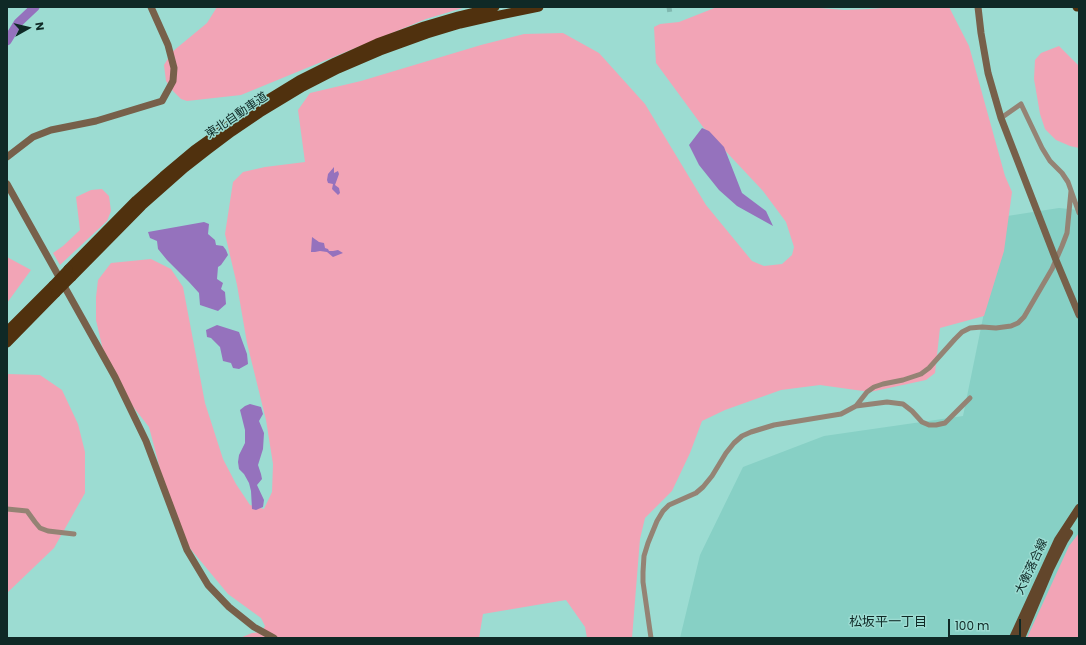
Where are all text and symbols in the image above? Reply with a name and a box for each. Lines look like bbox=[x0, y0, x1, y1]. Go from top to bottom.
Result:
north arrow bbox=[8, 8, 48, 48]
text: N bbox=[31, 21, 48, 32]
street label: 東北自動車道 bbox=[203, 90, 271, 142]
street label: 大衡落合線 bbox=[1013, 537, 1051, 597]
scale bar bbox=[950, 611, 1023, 637]
district label: 松坂平一丁目 bbox=[849, 615, 927, 631]
text: 100 m bbox=[955, 617, 989, 634]

